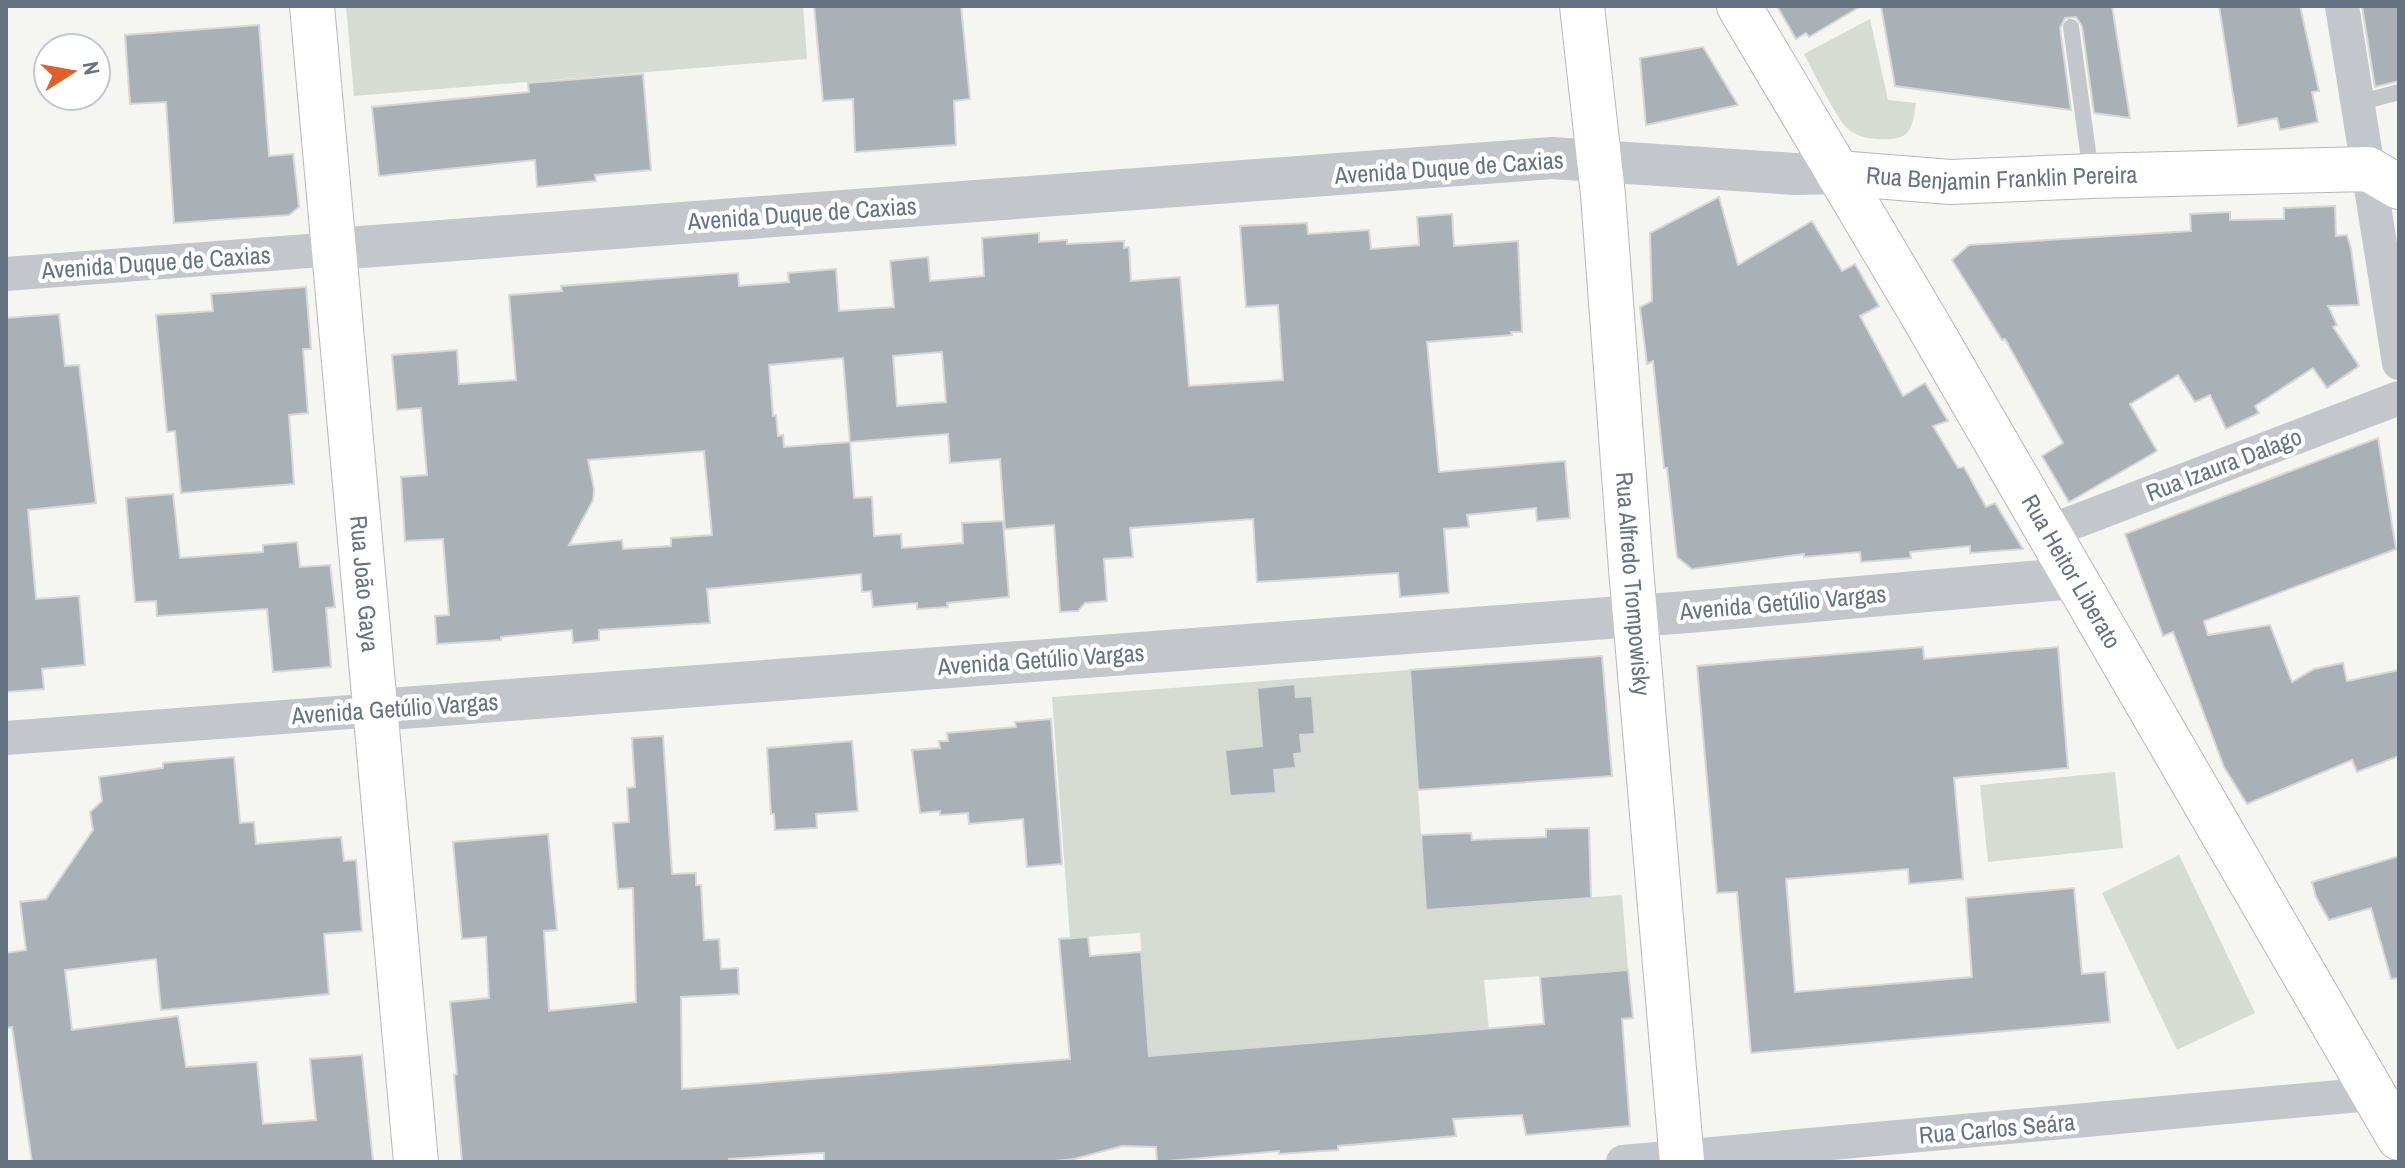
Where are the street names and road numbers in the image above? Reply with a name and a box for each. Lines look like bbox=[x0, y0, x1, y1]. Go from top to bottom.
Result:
street label: Avenida Duque de Caxias bbox=[1332, 143, 1564, 191]
street label: Rua Benjamin Franklin Pereira bbox=[1865, 158, 2138, 197]
street label: Avenida Duque de Caxias bbox=[685, 189, 917, 237]
street label: Avenida Duque de Caxias bbox=[39, 238, 271, 286]
street label: Rua Izaura Dalago bbox=[2141, 420, 2306, 508]
street label: Rua Alfredo Trompowisky bbox=[1609, 471, 1659, 697]
street label: Rua Heitor Liberato bbox=[2015, 488, 2129, 654]
street label: Rua João Gaya bbox=[343, 514, 387, 653]
street label: Avenida Getúlio Vargas bbox=[1677, 577, 1888, 627]
street label: Avenida Getúlio Vargas bbox=[935, 636, 1145, 682]
street label: Avenida Getúlio Vargas bbox=[289, 685, 499, 731]
street label: Rua Carlos Seára bbox=[1918, 1105, 2076, 1151]

